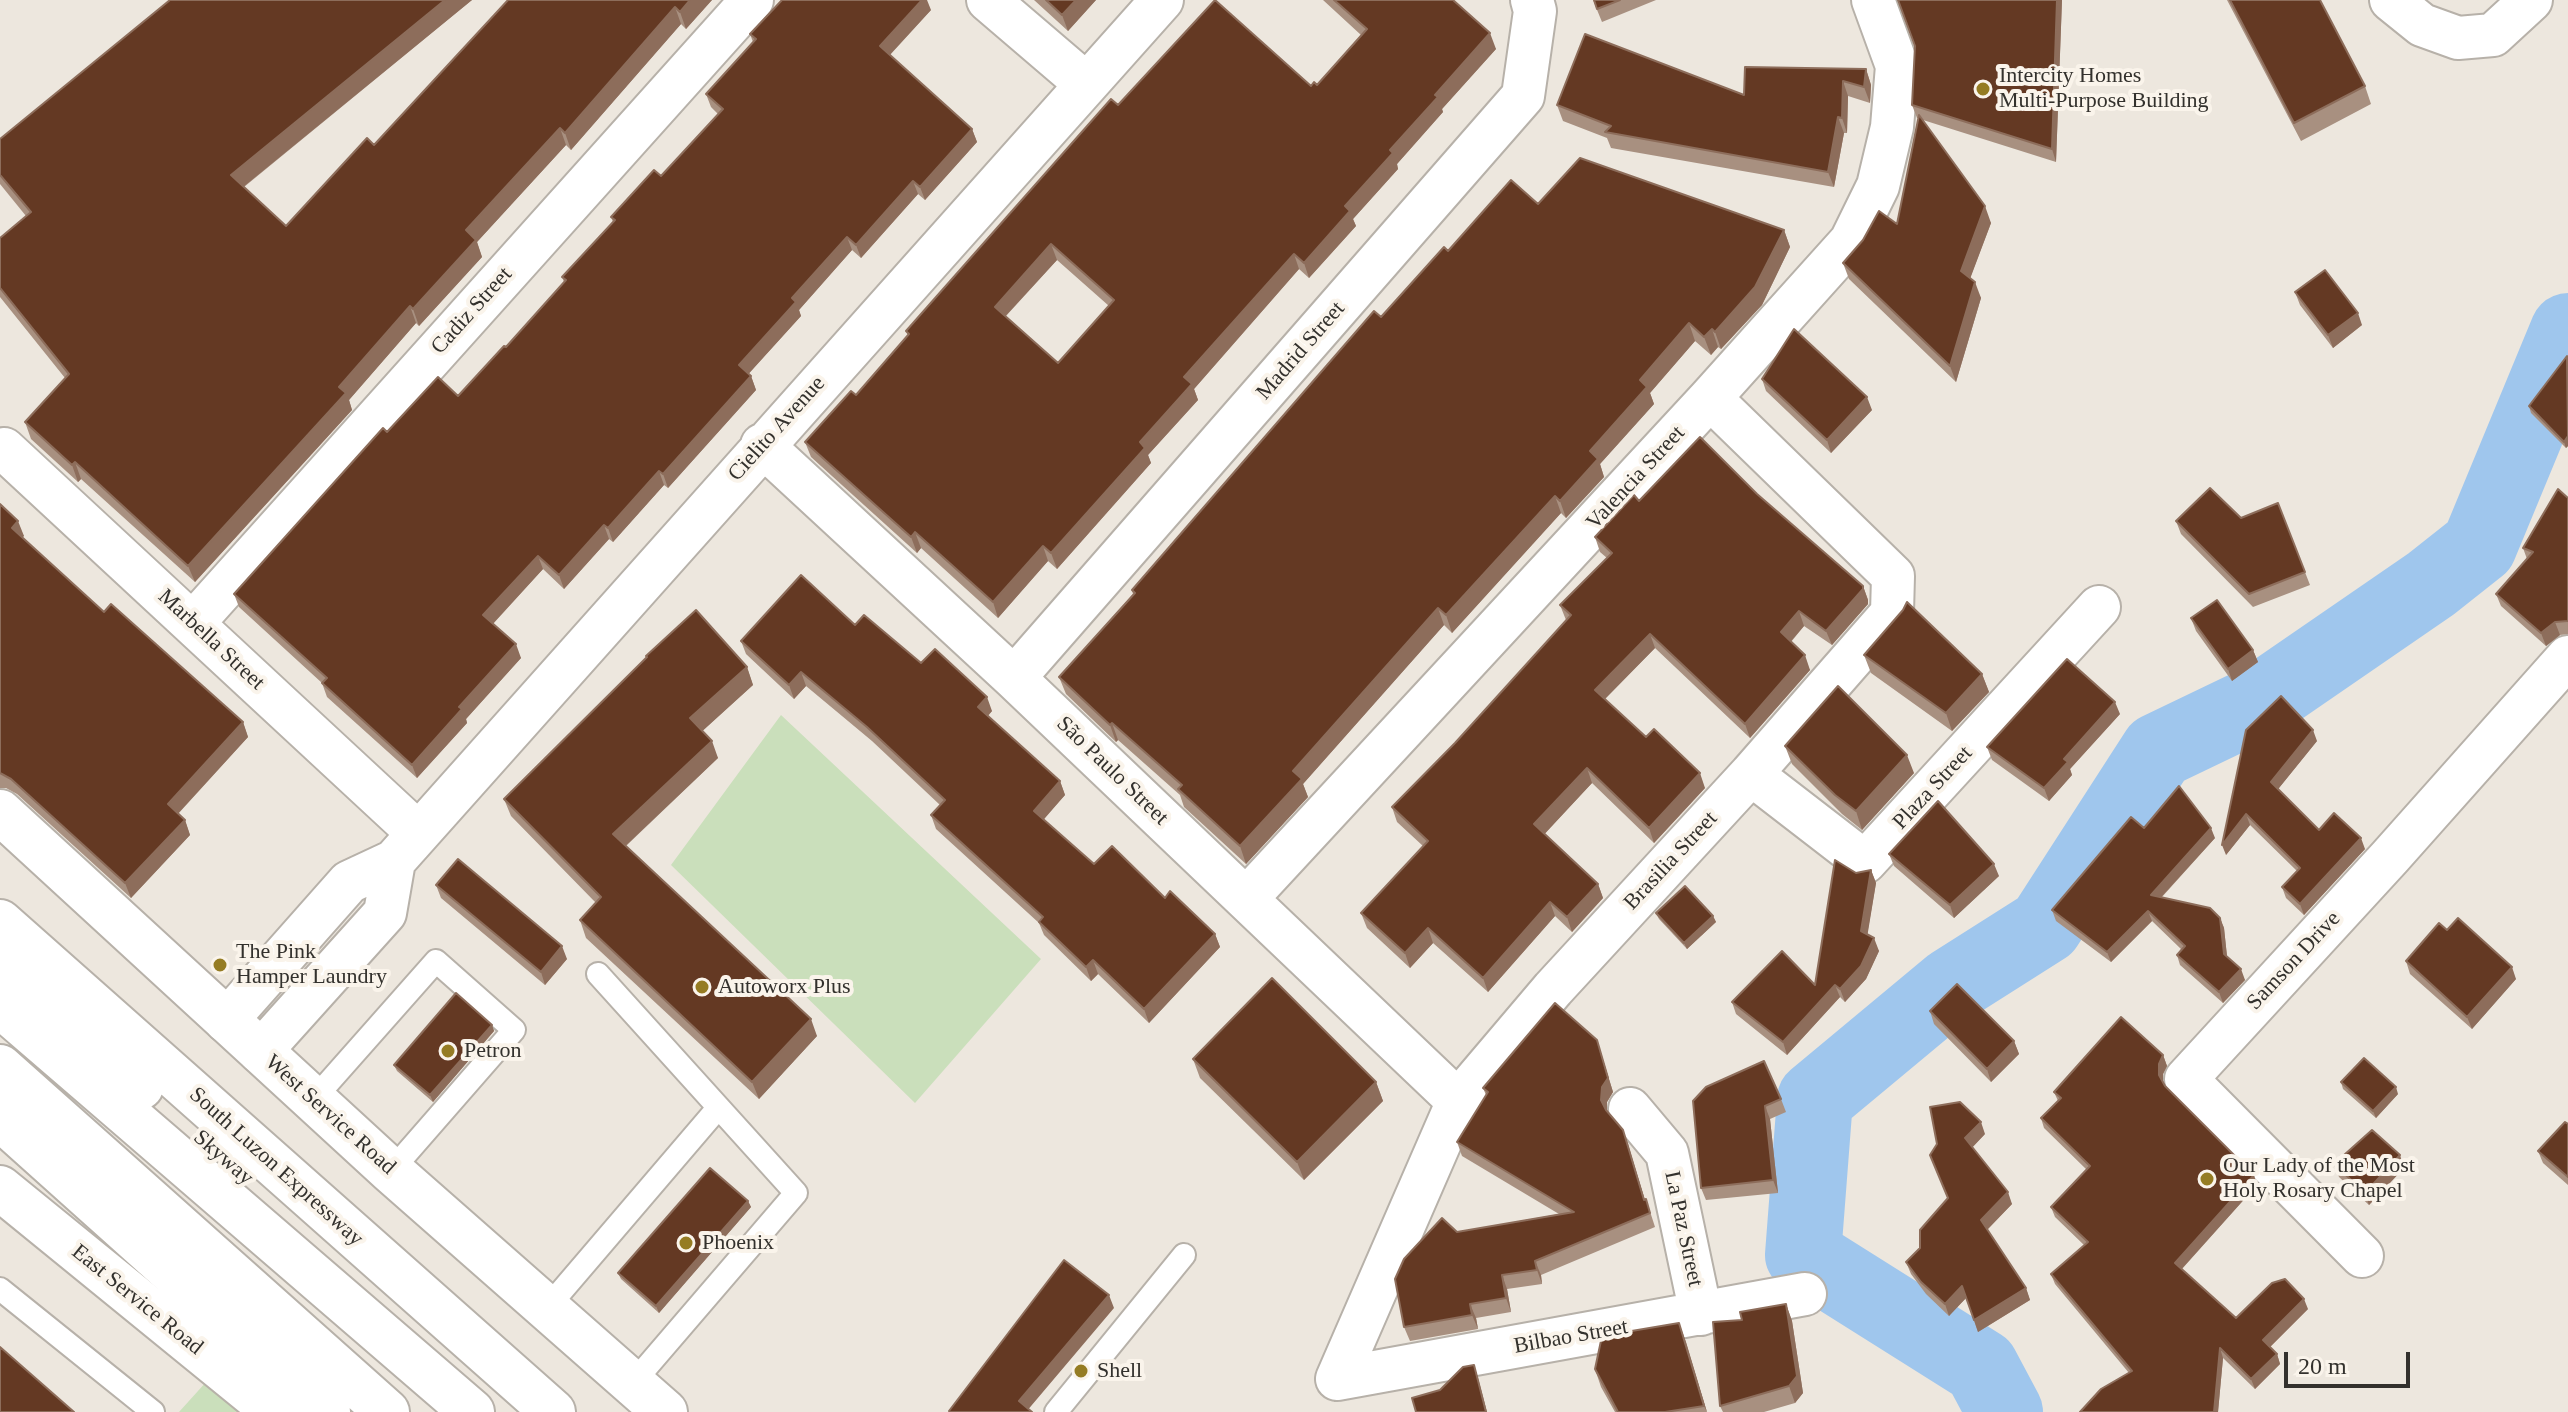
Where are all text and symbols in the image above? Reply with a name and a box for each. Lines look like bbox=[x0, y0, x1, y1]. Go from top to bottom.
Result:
place label: Intercity Homes Multi-Purpose Building bbox=[1999, 63, 2209, 114]
marker: Intercity Homes Multi-Purpose Building bbox=[1974, 80, 1992, 98]
street label: Cadiz Street bbox=[426, 262, 518, 360]
street label: Madrid Street bbox=[1251, 296, 1351, 406]
street label: Cielito Avenue bbox=[723, 371, 831, 487]
street label: Valencia Street bbox=[1581, 421, 1691, 535]
street label: Marbella Street bbox=[152, 584, 270, 696]
street label: São Paulo Street bbox=[1051, 711, 1173, 831]
street label: Plaza Street bbox=[1888, 741, 1978, 835]
street label: Brasilia Street bbox=[1619, 806, 1723, 916]
street label: Samson Drive bbox=[2242, 906, 2346, 1016]
place label: The Pink Hamper Laundry bbox=[236, 939, 387, 990]
marker: The Pink Hamper Laundry bbox=[211, 956, 229, 974]
place label: Autoworx Plus bbox=[718, 974, 851, 1000]
marker: Autoworx Plus bbox=[693, 978, 711, 996]
place label: Petron bbox=[464, 1038, 521, 1064]
marker: Petron bbox=[439, 1042, 457, 1060]
street label: West Service Road bbox=[259, 1049, 401, 1181]
street label: South Luzon Expressway bbox=[184, 1082, 368, 1252]
street label: Skyway bbox=[188, 1125, 258, 1191]
place label: Our Lady of the Most Holy Rosary Chapel bbox=[2223, 1153, 2415, 1204]
street label: La Paz Street bbox=[1658, 1169, 1708, 1289]
marker: Our Lady of the Most Holy Rosary Chapel bbox=[2198, 1170, 2216, 1188]
place label: Phoenix bbox=[702, 1230, 774, 1256]
marker: Phoenix bbox=[677, 1234, 695, 1252]
street label: East Service Road bbox=[66, 1239, 208, 1361]
street label: Bilbao Street bbox=[1512, 1314, 1630, 1360]
scale bar bbox=[2288, 1336, 2414, 1386]
text: 20 m bbox=[2298, 1353, 2347, 1379]
place label: Shell bbox=[1097, 1358, 1142, 1384]
marker: Shell bbox=[1072, 1362, 1090, 1380]

